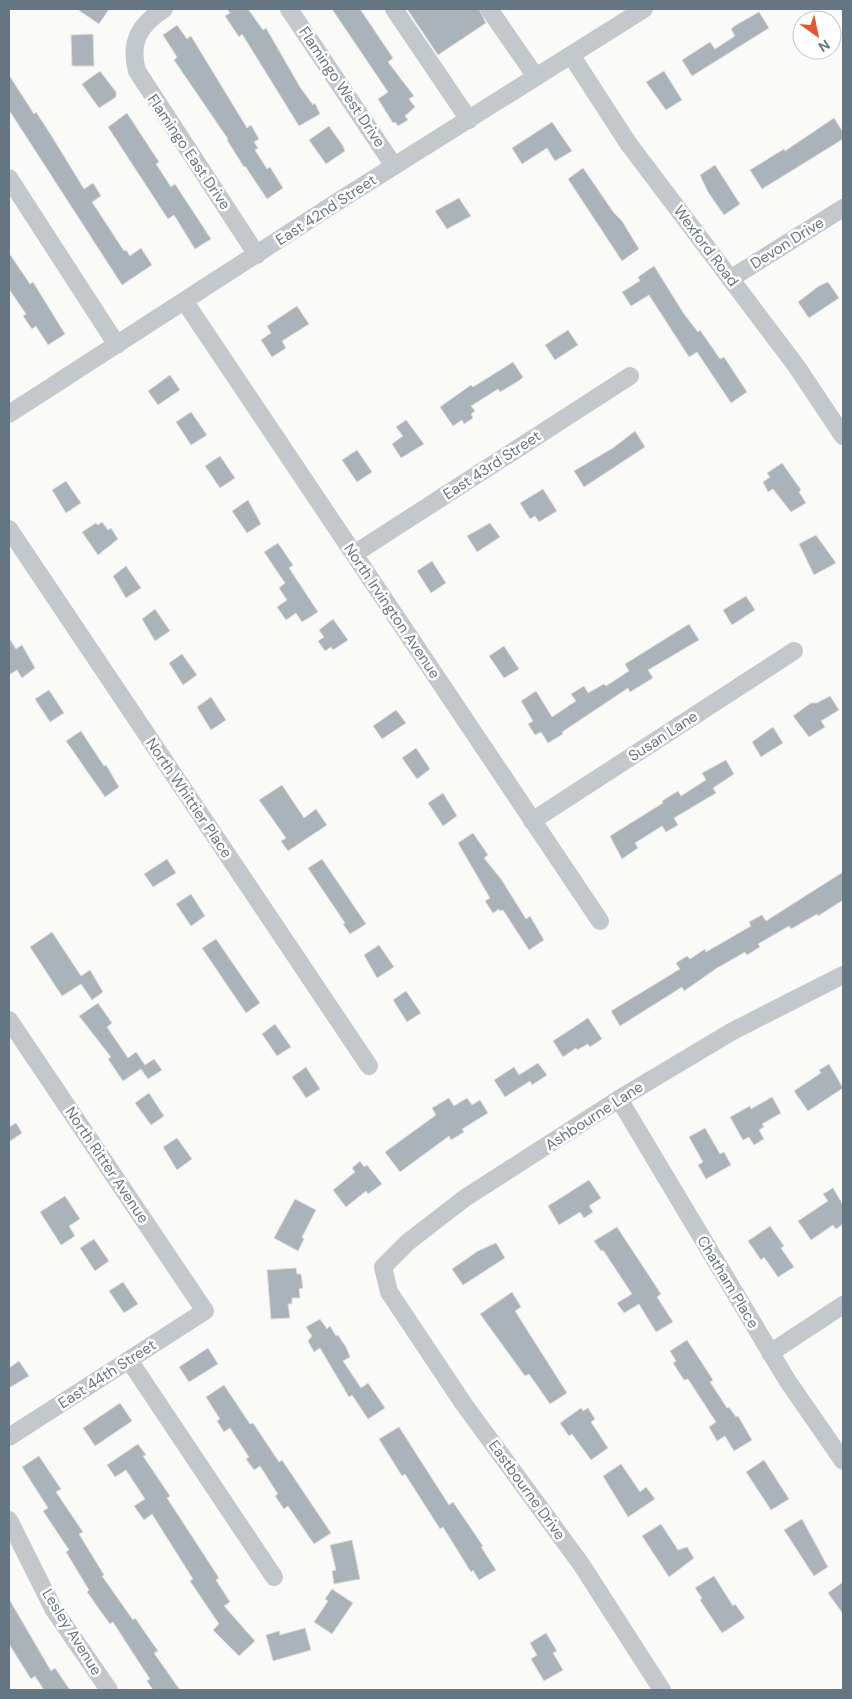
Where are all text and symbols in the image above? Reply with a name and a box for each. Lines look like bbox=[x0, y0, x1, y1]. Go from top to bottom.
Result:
north arrow bbox=[792, 10, 842, 60]
street label: Flamingo West Drive bbox=[294, 23, 390, 151]
text: N bbox=[815, 36, 833, 56]
street label: Flamingo East Drive bbox=[143, 90, 235, 214]
street label: East 42nd Street bbox=[272, 170, 380, 250]
street label: Wexford Road bbox=[669, 201, 743, 291]
street label: Devon Drive bbox=[746, 213, 828, 273]
street label: East 43rd Street bbox=[439, 426, 545, 504]
street label: North Irvington Avenue bbox=[339, 539, 445, 683]
street label: Susan Lane bbox=[625, 706, 701, 766]
street label: North Whittier Place bbox=[141, 734, 237, 862]
street label: Ashbourne Lane bbox=[541, 1077, 647, 1155]
street label: North Ritter Avenue bbox=[61, 1103, 153, 1227]
street label: Chatham Place bbox=[692, 1232, 764, 1332]
street label: East 44th Street bbox=[54, 1335, 160, 1413]
street label: Eastbourne Drive bbox=[484, 1436, 570, 1544]
street label: Lesley Avenue bbox=[37, 1585, 107, 1679]

